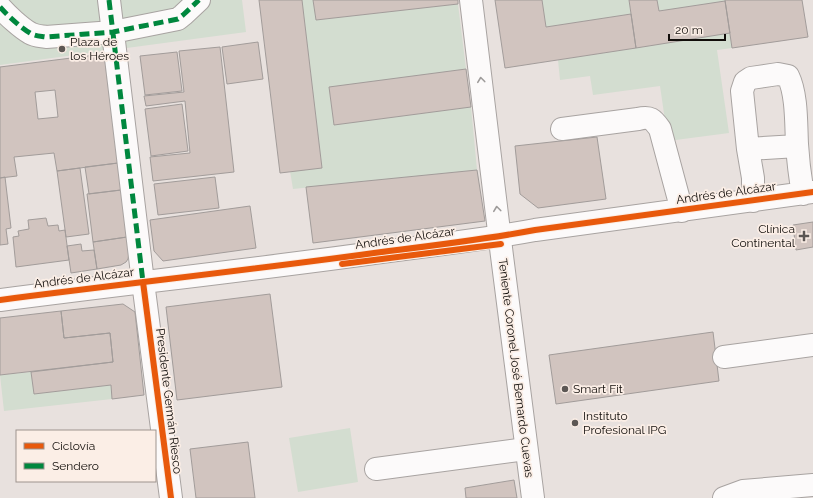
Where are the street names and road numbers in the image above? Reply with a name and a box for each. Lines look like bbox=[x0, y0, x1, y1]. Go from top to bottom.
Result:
street label: Andrés de Alcázar bbox=[675, 179, 778, 207]
street label: Andrés de Alcázar bbox=[354, 224, 457, 252]
street label: Teniente Coronel José Bernardo Cuevas bbox=[496, 258, 536, 479]
street label: Andrés de Alcázar bbox=[33, 265, 136, 291]
street label: Presidente Germán Riesco bbox=[153, 327, 185, 475]

